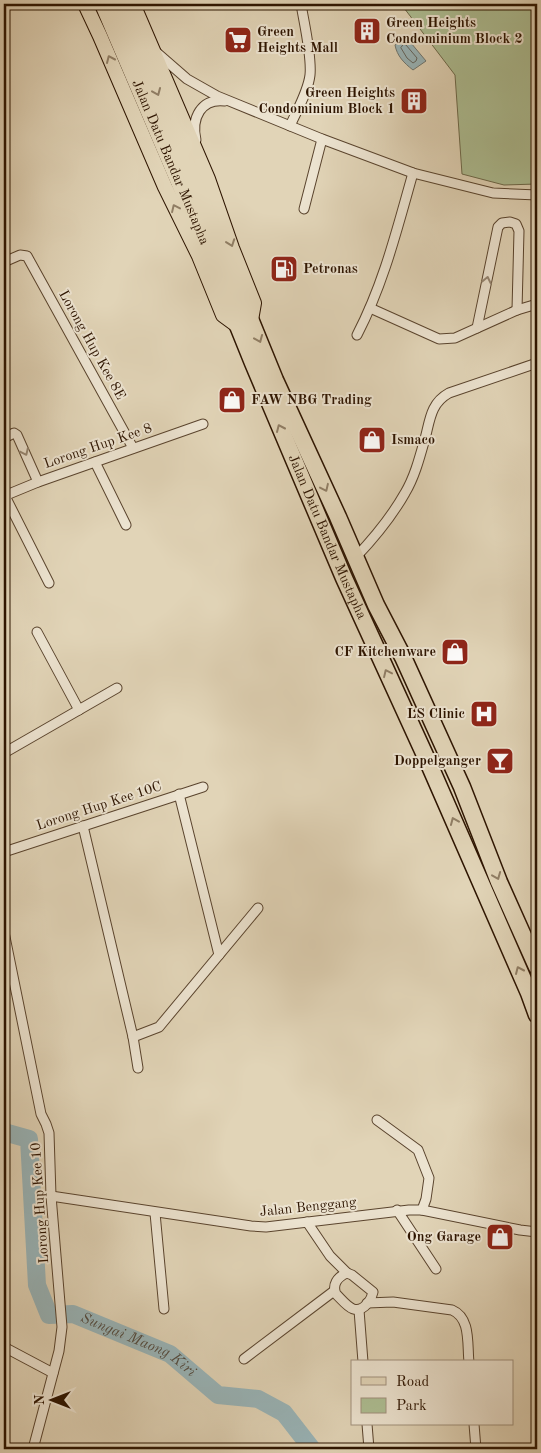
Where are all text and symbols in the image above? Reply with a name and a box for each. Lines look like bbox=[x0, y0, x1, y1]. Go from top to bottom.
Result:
building icon: Green Heights Condominium Block 2 bbox=[352, 16, 382, 46]
place label: Green Heights Condominium Block 2 bbox=[386, 16, 523, 46]
supermarket icon: Green Heights Mall bbox=[223, 25, 253, 55]
place label: Green Heights Mall bbox=[257, 25, 338, 55]
one-way arrow bbox=[105, 55, 116, 64]
street label: Jalan Datu Bandar Mustapha bbox=[129, 78, 211, 247]
place label: Green Heights Condominium Block 1 bbox=[259, 86, 395, 116]
building icon: Green Heights Condominium Block 1 bbox=[399, 86, 429, 116]
one-way arrow bbox=[150, 87, 161, 96]
one-way arrow bbox=[170, 204, 181, 213]
one-way arrow bbox=[225, 238, 235, 247]
fuel station icon: Petronas bbox=[269, 254, 299, 284]
place label: Petronas bbox=[303, 262, 358, 276]
one-way arrow bbox=[481, 275, 492, 284]
street label: Lorong Hup Kee 8E bbox=[56, 288, 128, 402]
one-way arrow bbox=[253, 335, 263, 343]
shop icon: FAW NBG Trading bbox=[217, 385, 247, 415]
place label: FAW NBG Trading bbox=[251, 393, 372, 407]
street label: Lorong Hup Kee 8 bbox=[42, 421, 154, 471]
one-way arrow bbox=[276, 424, 287, 433]
shop icon: Ismaco bbox=[357, 425, 387, 455]
place label: Ismaco bbox=[391, 433, 435, 447]
one-way arrow bbox=[18, 447, 29, 456]
street label: Jalan Datu Bandar Mustapha bbox=[286, 452, 369, 621]
one-way arrow bbox=[319, 483, 329, 492]
shop icon: CF Kitchenware bbox=[440, 637, 470, 667]
place label: CF Kitchenware bbox=[335, 645, 436, 659]
one-way arrow bbox=[383, 669, 393, 678]
hospital icon: LS Clinic bbox=[469, 699, 499, 729]
place label: LS Clinic bbox=[407, 707, 465, 721]
bar icon: Doppelganger bbox=[485, 746, 515, 776]
place label: Doppelganger bbox=[394, 754, 481, 768]
street label: Lorong Hup Kee 10C bbox=[35, 779, 163, 833]
one-way arrow bbox=[449, 817, 460, 826]
one-way arrow bbox=[491, 871, 501, 880]
one-way arrow bbox=[515, 966, 525, 975]
street label: Lorong Hup Kee 10 bbox=[29, 1142, 51, 1264]
street label: Jalan Benggang bbox=[259, 1195, 358, 1219]
shop icon: Ong Garage bbox=[485, 1222, 515, 1252]
place label: Ong Garage bbox=[407, 1230, 481, 1244]
water label: Sungai Maong Kiri bbox=[78, 1310, 199, 1380]
legend bbox=[351, 1360, 514, 1426]
text: Road bbox=[396, 1375, 430, 1390]
north arrow bbox=[28, 1376, 78, 1426]
text: N bbox=[33, 1394, 47, 1405]
text: Park bbox=[396, 1399, 427, 1414]

